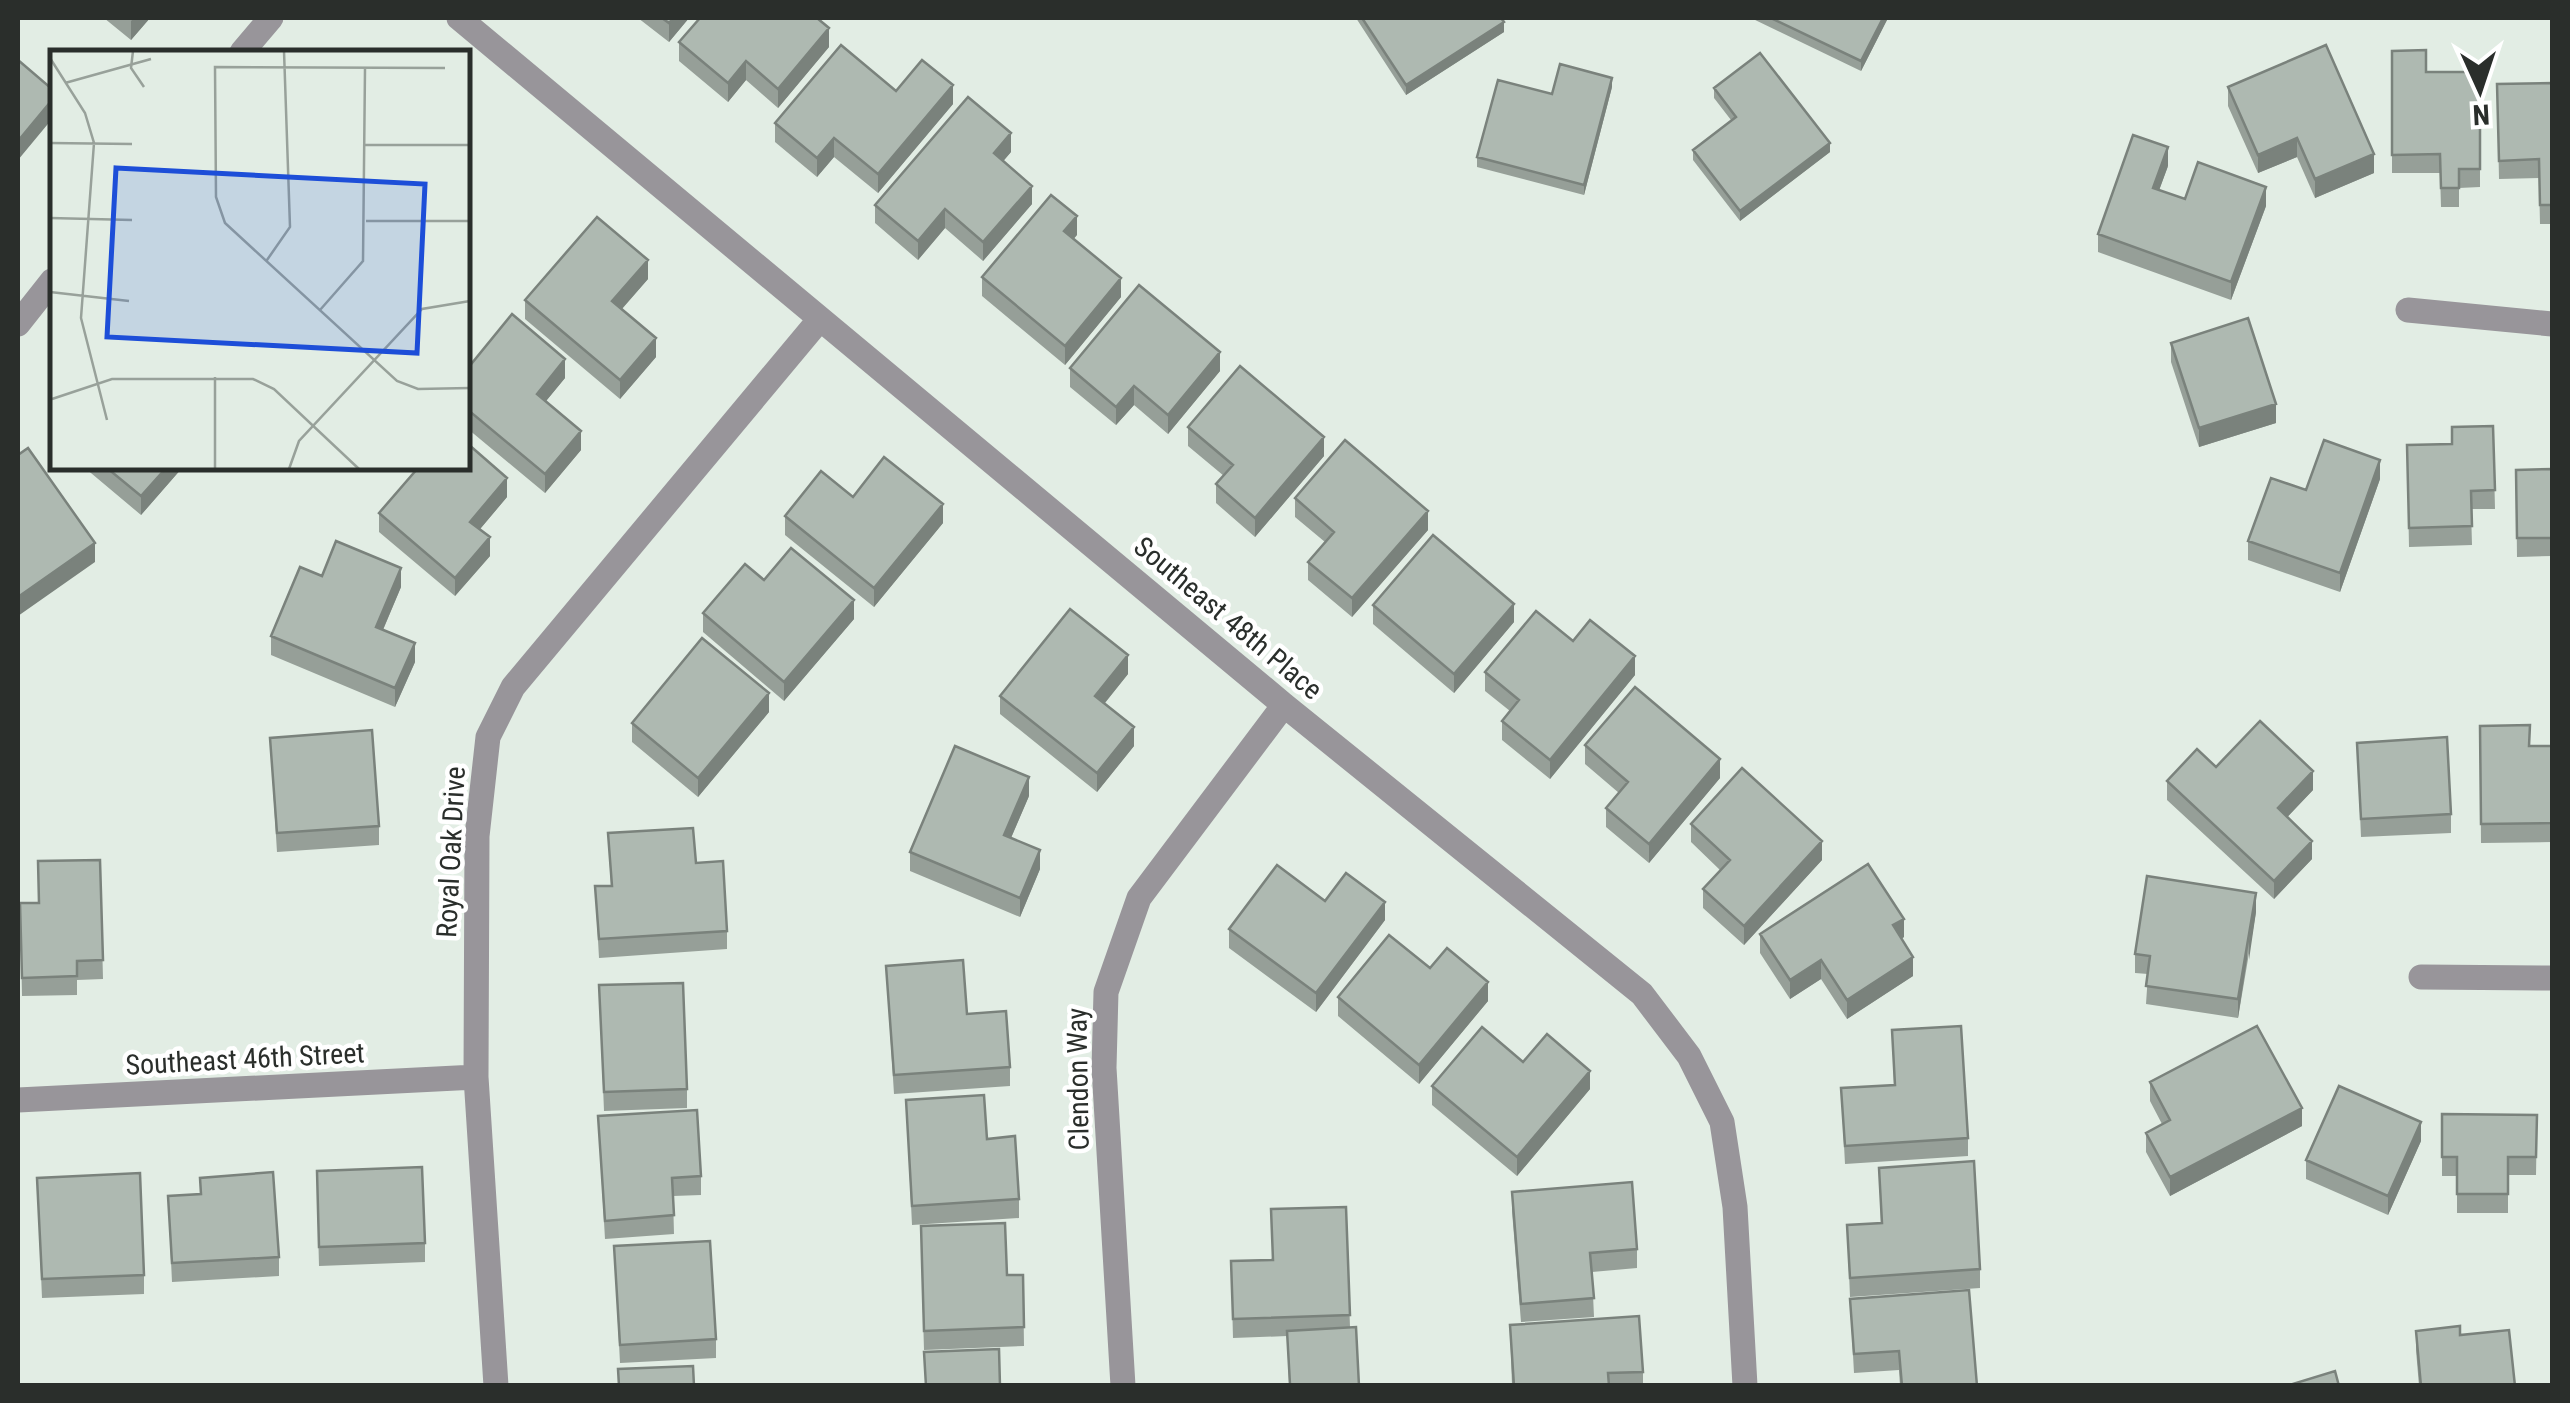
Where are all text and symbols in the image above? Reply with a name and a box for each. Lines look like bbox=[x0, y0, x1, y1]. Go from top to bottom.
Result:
north arrow bbox=[2430, 40, 2530, 140]
inset map bbox=[50, 50, 470, 470]
text: N bbox=[2472, 98, 2491, 131]
street label: Southeast 48th Place bbox=[1127, 530, 1329, 706]
street label: Royal Oak Drive bbox=[430, 765, 472, 939]
street label: Clendon Way bbox=[1060, 1007, 1096, 1151]
street label: Southeast 46th Street bbox=[125, 1036, 365, 1082]

